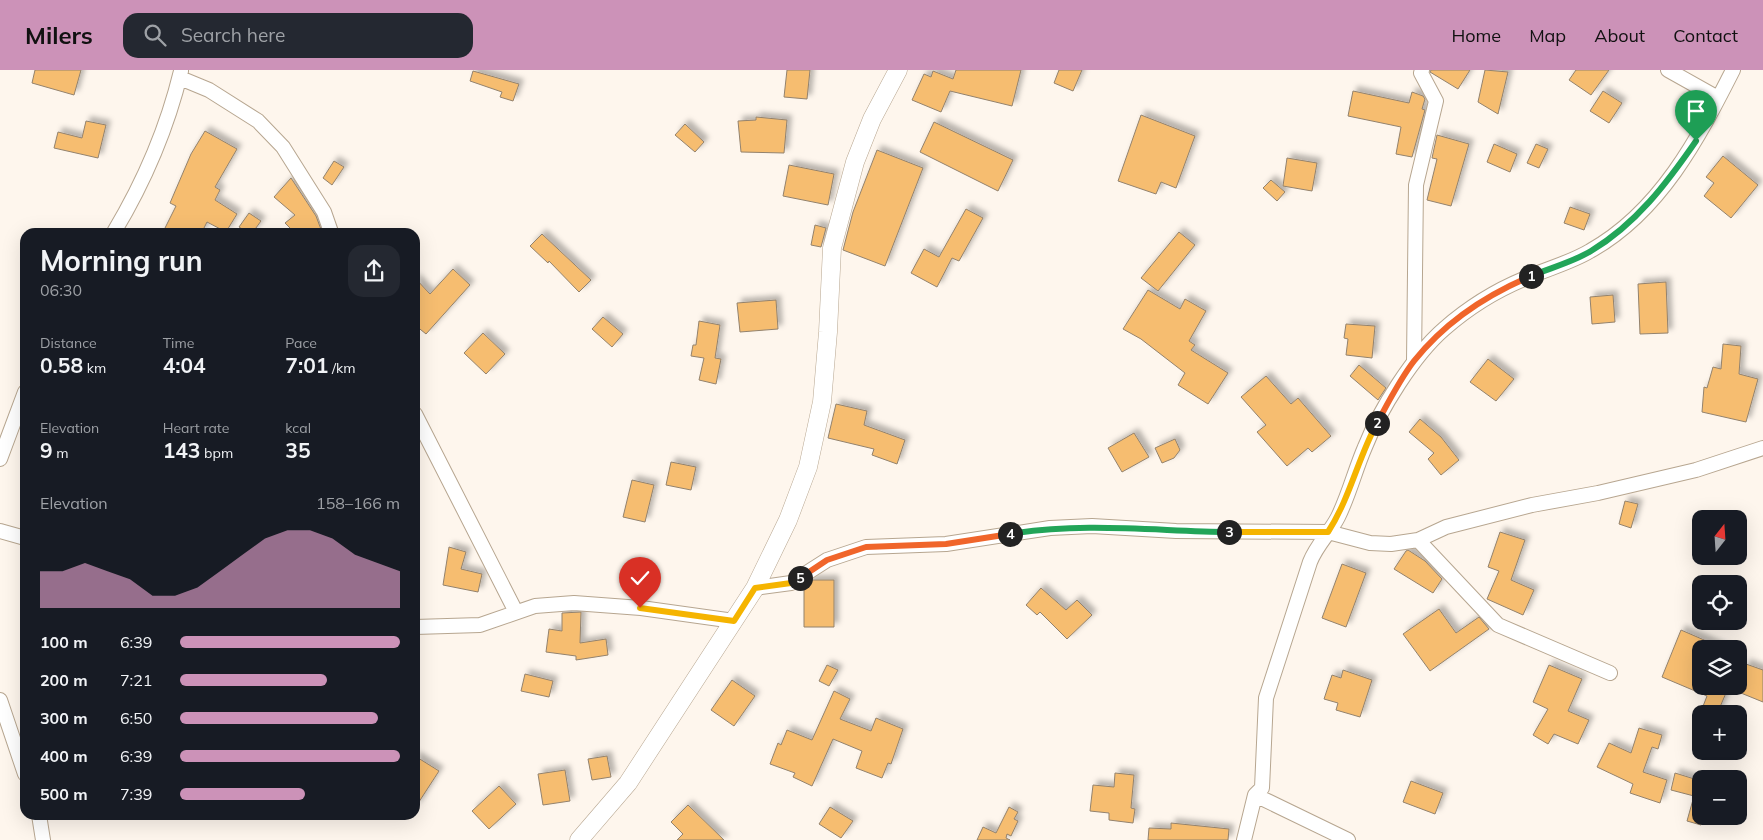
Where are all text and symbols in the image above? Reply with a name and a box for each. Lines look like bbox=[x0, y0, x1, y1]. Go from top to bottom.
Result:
search box bbox=[123, 13, 473, 58]
text: Milers bbox=[25, 20, 93, 50]
icon: search bbox=[141, 21, 169, 49]
text: Search here bbox=[181, 23, 285, 47]
text: Home bbox=[1451, 24, 1501, 47]
text: Map bbox=[1529, 24, 1566, 47]
text: About bbox=[1594, 24, 1645, 47]
text: Contact bbox=[1673, 24, 1738, 47]
pin bbox=[1675, 90, 1717, 141]
icon: arrive bbox=[1682, 97, 1710, 125]
text: Morning run bbox=[40, 243, 203, 278]
button: share bbox=[348, 245, 400, 297]
pin: 1 bbox=[1518, 264, 1544, 288]
text: 1 bbox=[1527, 267, 1536, 285]
text: 06:30 bbox=[40, 280, 82, 300]
text: Distance bbox=[40, 334, 97, 352]
text: Time bbox=[163, 334, 194, 352]
text: Pace bbox=[285, 334, 317, 352]
text: 0.58 bbox=[40, 352, 83, 378]
text: 4:04 bbox=[163, 352, 206, 378]
text: 7:01 bbox=[285, 352, 328, 378]
text: km bbox=[83, 359, 106, 377]
text: /km bbox=[328, 359, 355, 377]
pin: 2 bbox=[1364, 410, 1390, 436]
text: 2 bbox=[1373, 414, 1382, 432]
text: Elevation bbox=[40, 419, 99, 437]
text: Heart rate bbox=[163, 419, 229, 437]
text: kcal bbox=[285, 419, 311, 437]
text: 9 bbox=[40, 437, 53, 463]
text: 143 bbox=[163, 437, 200, 463]
text: 35 bbox=[285, 437, 311, 463]
text: m bbox=[53, 444, 69, 462]
text: bpm bbox=[200, 444, 233, 462]
text: Elevation bbox=[40, 493, 108, 513]
text: 158–166 m bbox=[316, 493, 400, 513]
north arrow bbox=[1692, 510, 1748, 565]
map controls bbox=[1692, 510, 1747, 825]
pin: 3 bbox=[1216, 520, 1242, 544]
pin: 4 bbox=[998, 522, 1022, 546]
text: 3 bbox=[1225, 523, 1234, 541]
text: 4 bbox=[1006, 525, 1015, 543]
pin bbox=[619, 557, 661, 608]
icon: check bbox=[626, 564, 654, 592]
pin: 5 bbox=[788, 566, 812, 590]
text: 5 bbox=[796, 569, 805, 587]
button: locate bbox=[1692, 575, 1747, 630]
text: 100 m bbox=[40, 632, 88, 652]
text: 6:39 bbox=[120, 632, 152, 652]
button: layers bbox=[1692, 640, 1747, 695]
text: 200 m bbox=[40, 670, 88, 690]
text: 7:21 bbox=[120, 670, 152, 690]
button: + bbox=[1692, 705, 1747, 760]
text: 300 m bbox=[40, 708, 88, 728]
text: 6:50 bbox=[120, 708, 152, 728]
text: 400 m bbox=[40, 746, 88, 766]
text: 6:39 bbox=[120, 746, 152, 766]
button: − bbox=[1692, 770, 1747, 825]
text: 500 m bbox=[40, 784, 88, 804]
text: 7:39 bbox=[120, 784, 152, 804]

